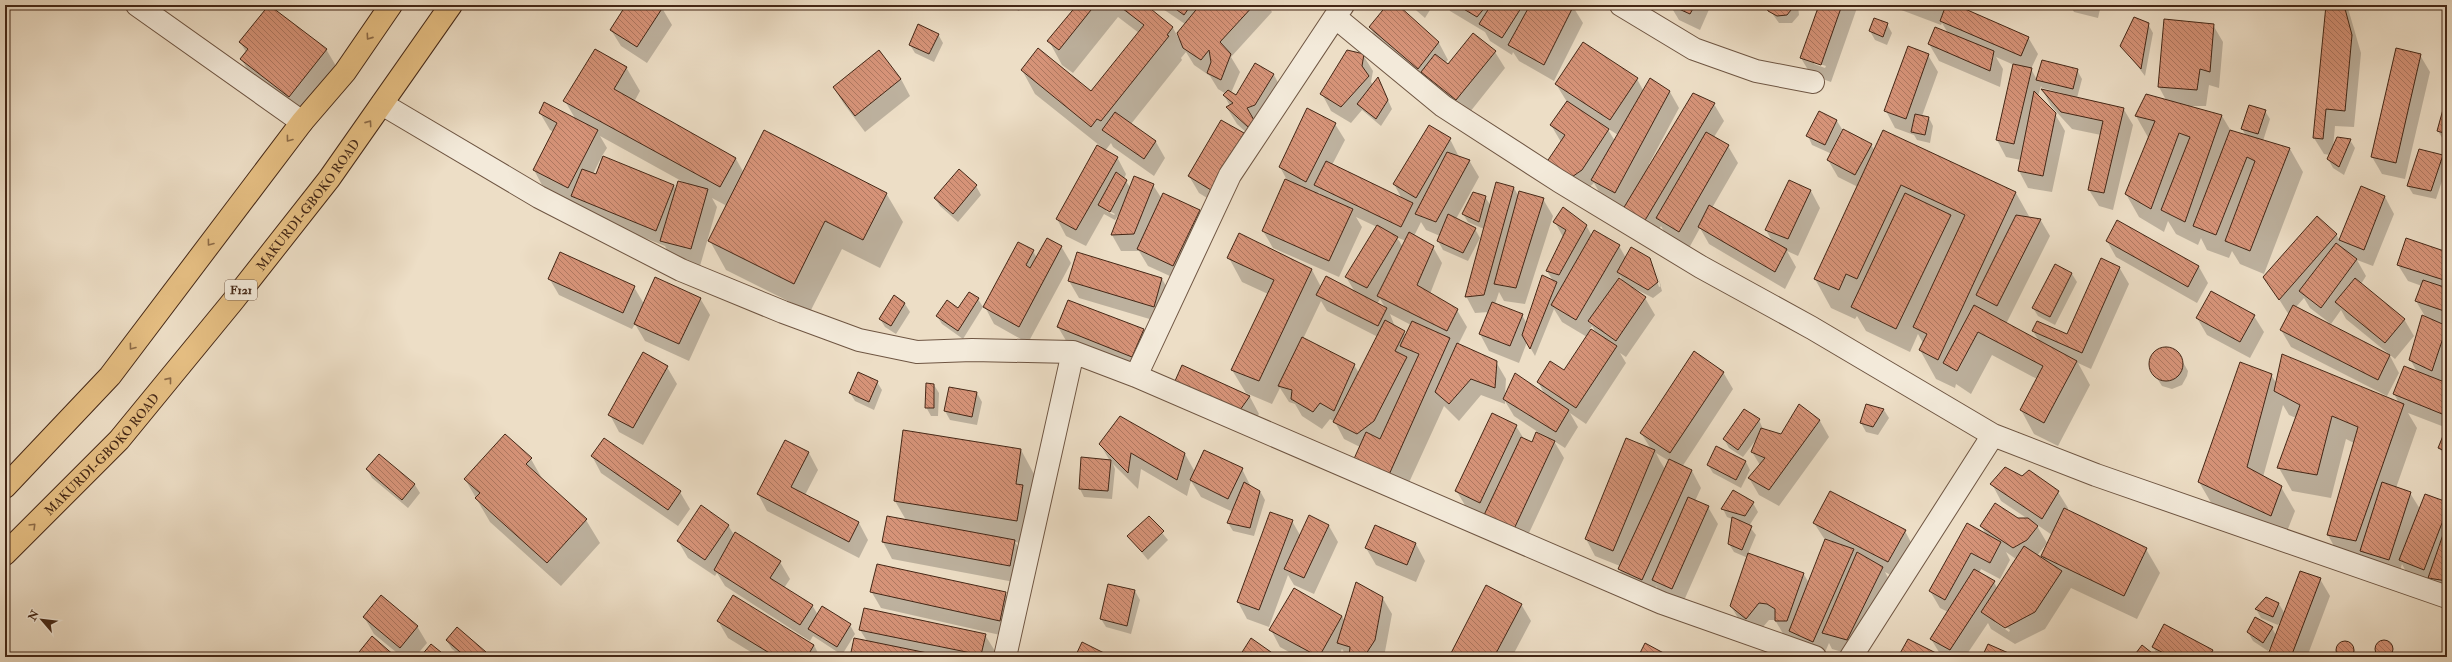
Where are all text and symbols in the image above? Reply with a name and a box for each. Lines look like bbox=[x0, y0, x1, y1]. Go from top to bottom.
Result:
one-way arrow bbox=[366, 33, 374, 40]
one-way arrow bbox=[364, 120, 371, 127]
one-way arrow bbox=[286, 135, 293, 142]
street label: MAKURDI-GBOKO ROAD bbox=[253, 136, 364, 274]
one-way arrow bbox=[208, 239, 215, 246]
road number: F121 bbox=[225, 280, 257, 300]
one-way arrow bbox=[130, 342, 137, 349]
one-way arrow bbox=[164, 377, 171, 384]
street label: MAKURDI-GBOKO ROAD bbox=[41, 390, 163, 519]
one-way arrow bbox=[28, 523, 36, 531]
north arrow bbox=[22, 600, 62, 640]
text: N bbox=[25, 607, 42, 624]

